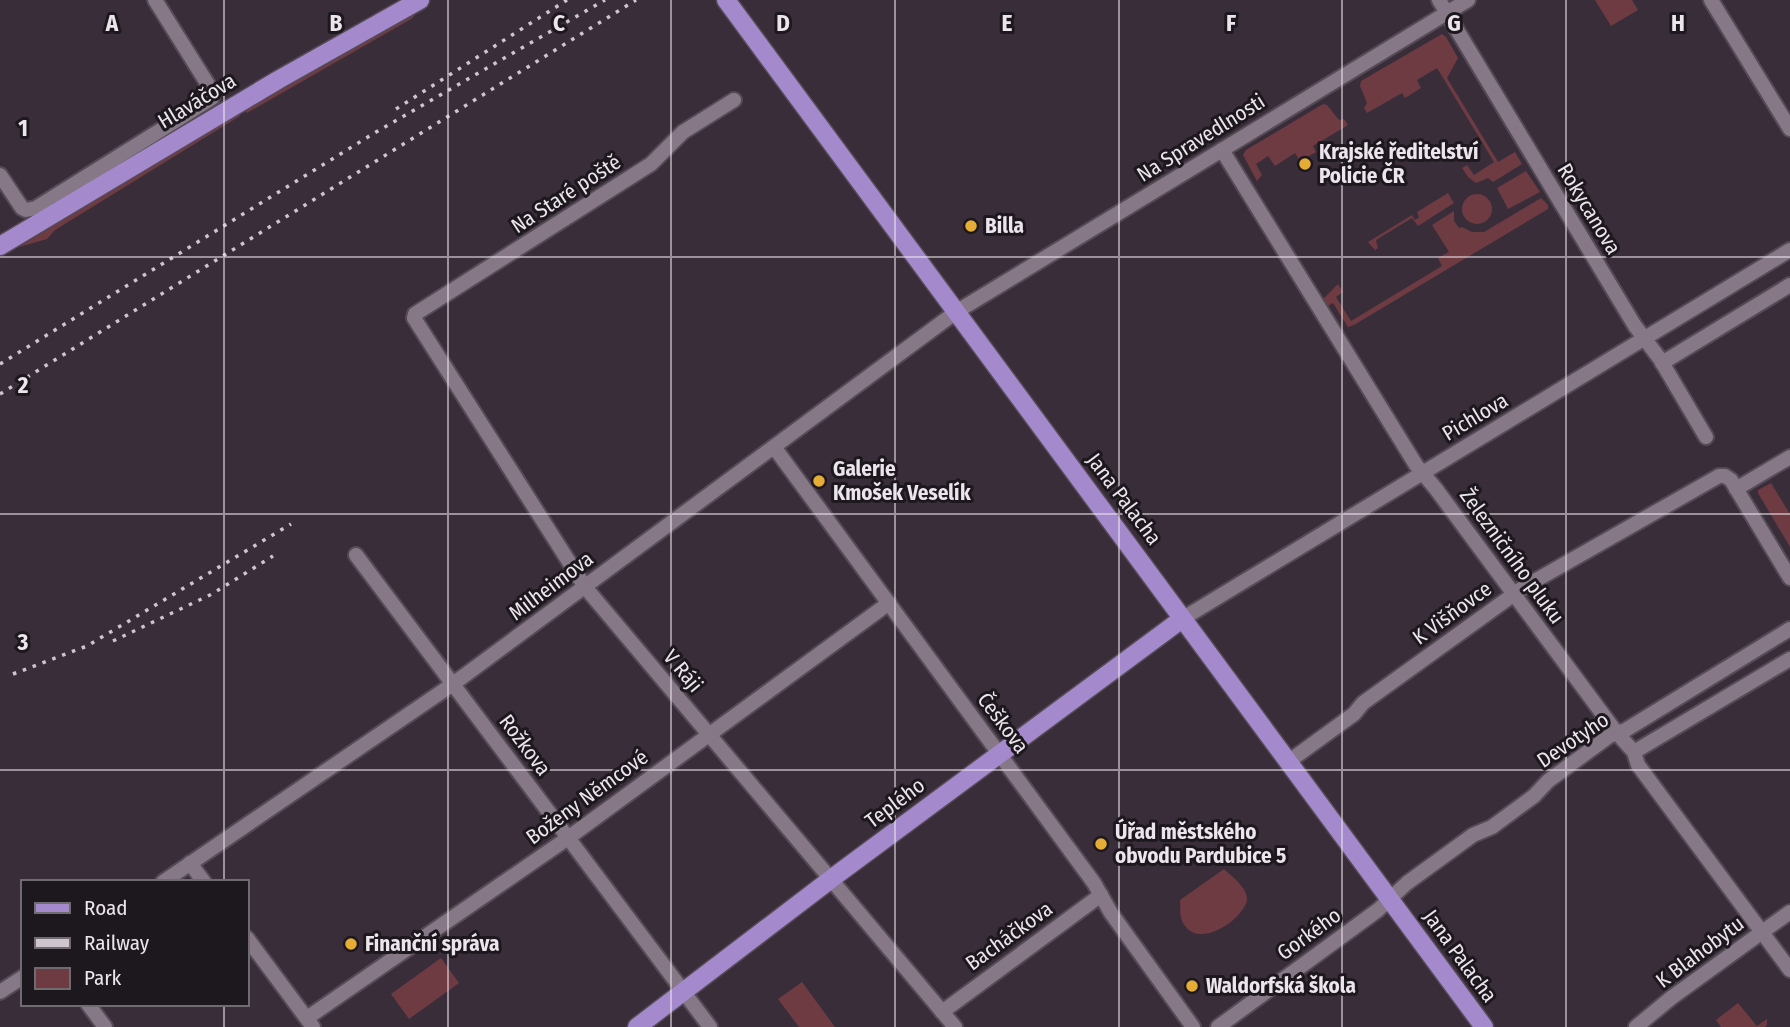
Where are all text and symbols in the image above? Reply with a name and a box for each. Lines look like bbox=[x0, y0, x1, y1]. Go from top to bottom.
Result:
text: A bbox=[105, 9, 119, 37]
text: B bbox=[330, 9, 343, 37]
text: C bbox=[553, 9, 565, 37]
text: D bbox=[776, 9, 790, 37]
text: E bbox=[1002, 9, 1013, 37]
text: F bbox=[1226, 9, 1236, 37]
text: G bbox=[1447, 9, 1461, 37]
text: H bbox=[1671, 9, 1685, 37]
street label: Hlaváčova bbox=[153, 68, 241, 134]
street label: Na Spravedlnosti bbox=[1132, 88, 1270, 188]
text: 1 bbox=[18, 114, 28, 142]
place label: Krajské ředitelství Policie ČR bbox=[1319, 139, 1479, 189]
street label: Na Staré poště bbox=[506, 149, 626, 239]
marker: Krajské ředitelství Policie ČR bbox=[1297, 156, 1313, 172]
street label: Rokycanova bbox=[1552, 159, 1626, 259]
place label: Billa bbox=[985, 213, 1024, 239]
marker: Billa bbox=[963, 218, 979, 234]
text: 2 bbox=[17, 371, 29, 399]
street label: Pichlova bbox=[1437, 387, 1513, 447]
street label: Jana Palacha bbox=[1081, 448, 1167, 550]
place label: Galerie Kmošek Veselík bbox=[833, 456, 971, 506]
marker: Galerie Kmošek Veselík bbox=[811, 473, 827, 489]
street label: Železničního pluku bbox=[1454, 483, 1570, 629]
street label: Milheimova bbox=[504, 546, 598, 626]
street label: K Višňovce bbox=[1407, 576, 1497, 650]
text: 3 bbox=[17, 628, 29, 656]
street label: V Ráji bbox=[658, 644, 708, 698]
street label: Češkova bbox=[972, 687, 1034, 759]
street label: Devotyho bbox=[1532, 707, 1614, 773]
street label: Rožkova bbox=[493, 709, 557, 781]
street label: Boženy Němcové bbox=[521, 744, 653, 850]
street label: Teplého bbox=[860, 772, 930, 834]
place label: Úřad městského obvodu Pardubice 5 bbox=[1115, 818, 1286, 869]
marker: Úřad městského obvodu Pardubice 5 bbox=[1093, 836, 1109, 852]
legend bbox=[21, 880, 248, 1006]
text: Road bbox=[84, 895, 128, 921]
street label: Bacháčkova bbox=[960, 896, 1058, 976]
street label: Gorkého bbox=[1272, 902, 1346, 966]
street label: Jana Palacha bbox=[1418, 905, 1502, 1007]
street label: K Blahobytu bbox=[1651, 910, 1749, 994]
text: Railway bbox=[84, 930, 150, 956]
place label: Finanční správa bbox=[365, 931, 499, 957]
marker: Finanční správa bbox=[343, 936, 359, 952]
text: Park bbox=[84, 965, 122, 991]
place label: Waldorfská škola bbox=[1206, 973, 1356, 999]
marker: Waldorfská škola bbox=[1184, 978, 1200, 994]

